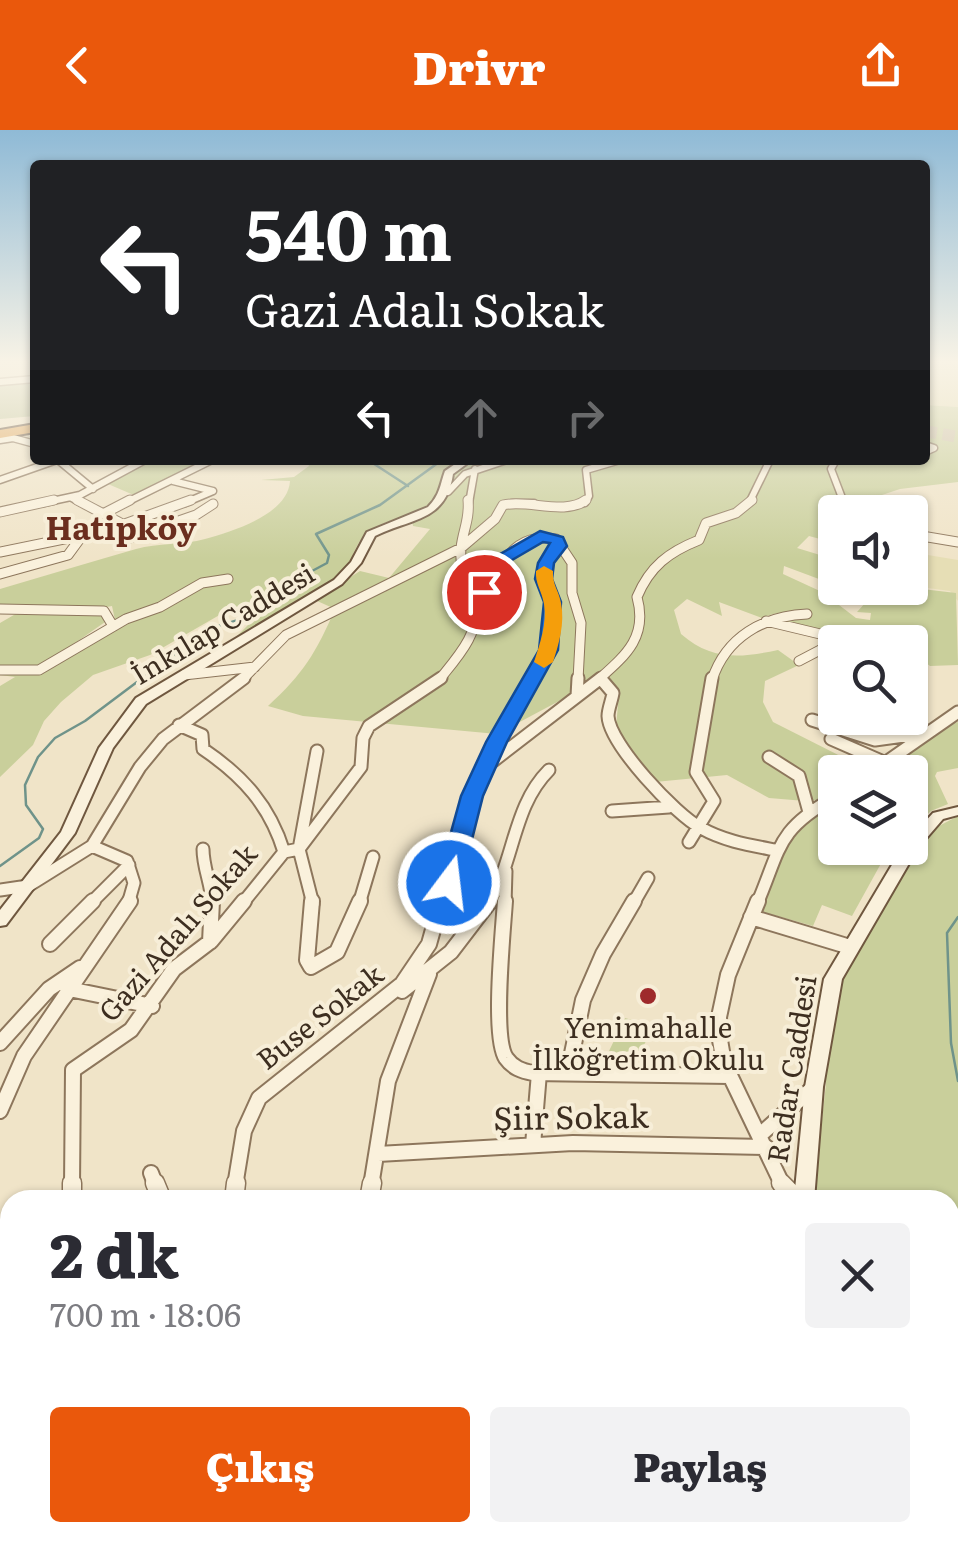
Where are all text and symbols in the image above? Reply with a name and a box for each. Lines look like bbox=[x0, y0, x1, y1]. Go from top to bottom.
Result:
text: Drivr bbox=[413, 32, 545, 99]
icon: back bbox=[50, 38, 105, 93]
icon: share bbox=[853, 38, 908, 93]
text: 540 m bbox=[245, 179, 452, 283]
icon: left bbox=[80, 200, 210, 330]
text: Gazi Adalı Sokak bbox=[245, 274, 604, 341]
icon: left bbox=[348, 390, 403, 445]
icon: ahead bbox=[453, 390, 508, 445]
icon: right bbox=[558, 390, 613, 445]
map controls bbox=[818, 495, 928, 865]
button: sound bbox=[818, 495, 928, 605]
district label: Hatipköy bbox=[45, 502, 197, 550]
pin bbox=[442, 550, 527, 635]
street label: İnkılap Caddesi bbox=[122, 551, 322, 694]
icon: arrive bbox=[457, 565, 512, 620]
button: search bbox=[818, 625, 928, 735]
button: layers bbox=[818, 755, 928, 865]
position arrow bbox=[397, 831, 501, 935]
street label: Gazi Adalı Sokak bbox=[87, 833, 266, 1030]
street label: Buse Sokak bbox=[246, 952, 392, 1078]
street label: Radar Caddesi bbox=[754, 972, 826, 1166]
marker: Yenimahalle İlköğretim Okulu bbox=[637, 985, 659, 1007]
place label: Yenimahalle İlköğretim Okulu bbox=[532, 1005, 764, 1079]
street label: Şiir Sokak bbox=[493, 1090, 650, 1140]
text: 2 dk bbox=[50, 1207, 179, 1296]
button: close bbox=[805, 1223, 910, 1328]
text: 700 m · 18:06 bbox=[50, 1289, 241, 1337]
button: Çıkış bbox=[50, 1407, 470, 1522]
button: Paylaş bbox=[490, 1407, 910, 1522]

